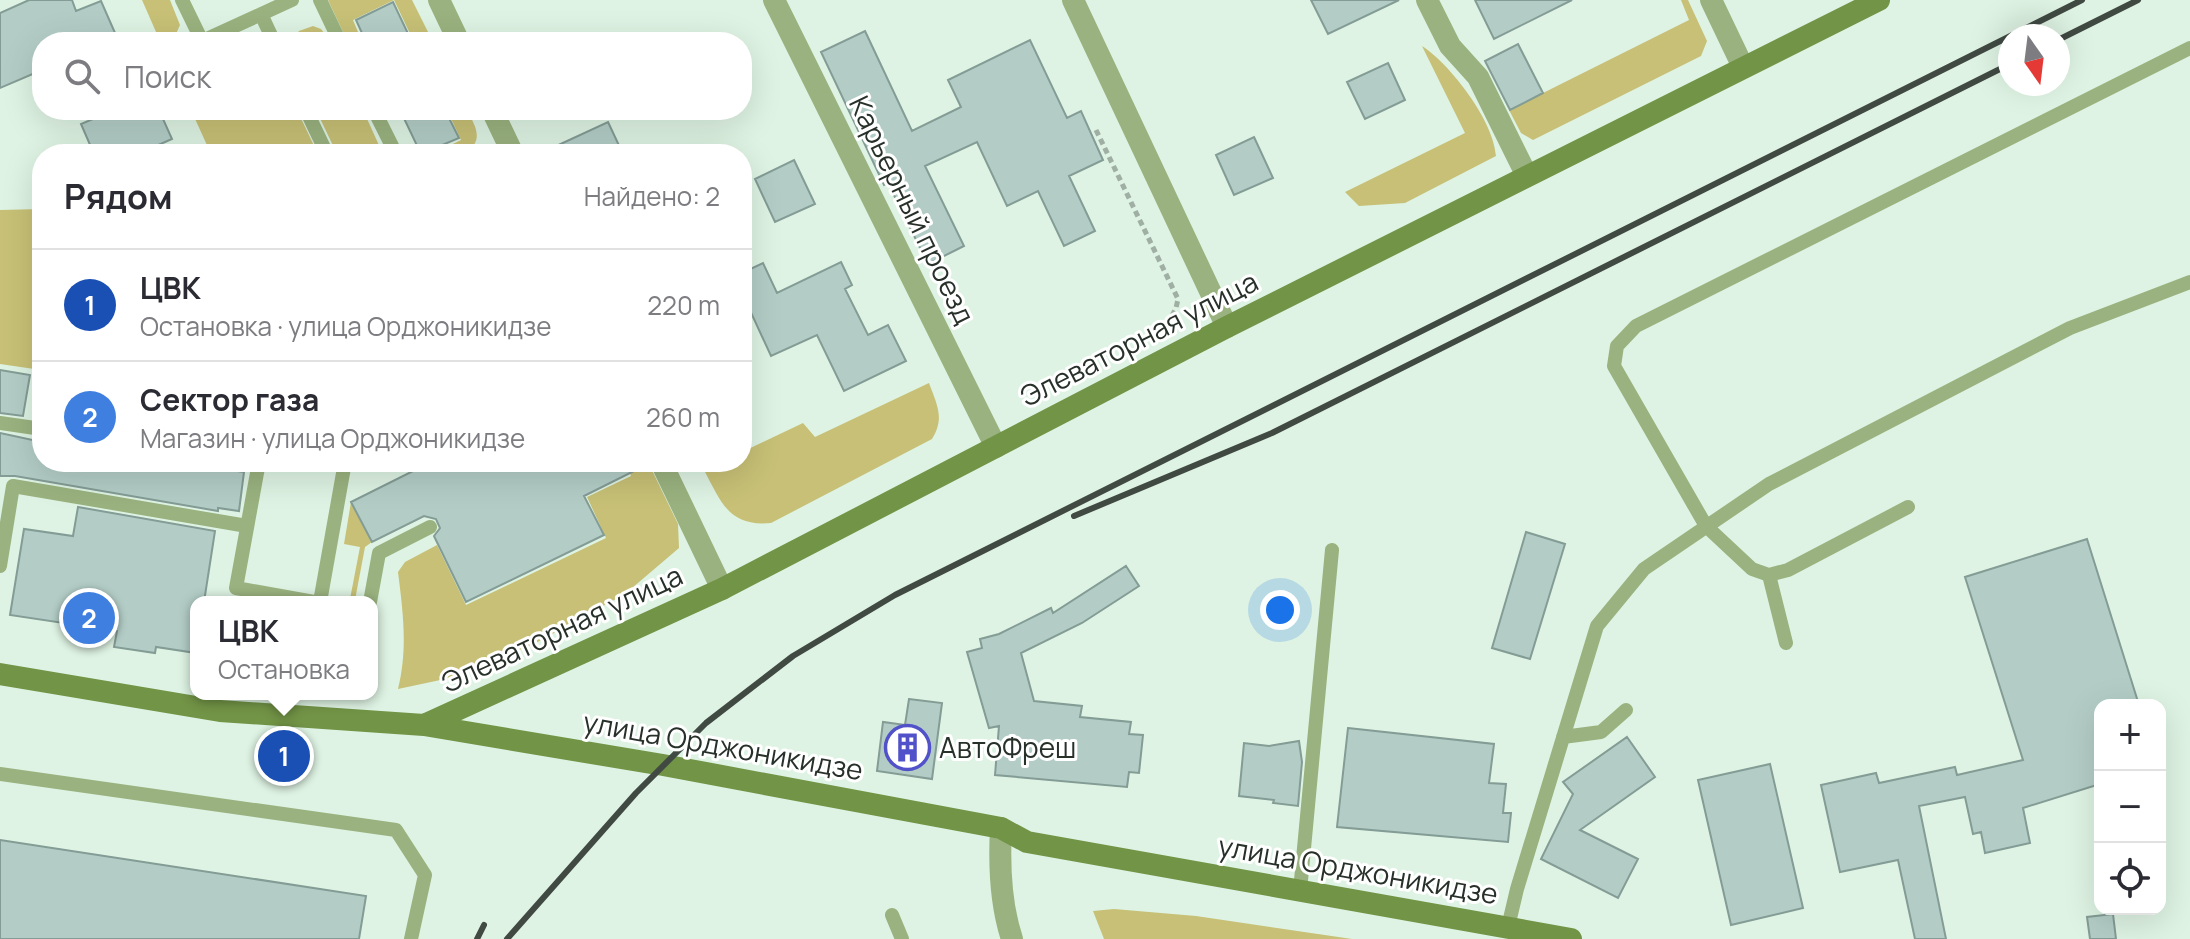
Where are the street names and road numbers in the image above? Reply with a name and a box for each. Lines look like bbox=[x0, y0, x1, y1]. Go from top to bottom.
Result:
street label: Карьерный проезд bbox=[841, 89, 985, 330]
street label: Элеваторная улица bbox=[1013, 262, 1264, 415]
street label: Элеваторная улица bbox=[435, 556, 688, 701]
street label: улица Орджоникидзе bbox=[580, 702, 866, 788]
street label: улица Орджоникидзе bbox=[1215, 826, 1501, 912]

